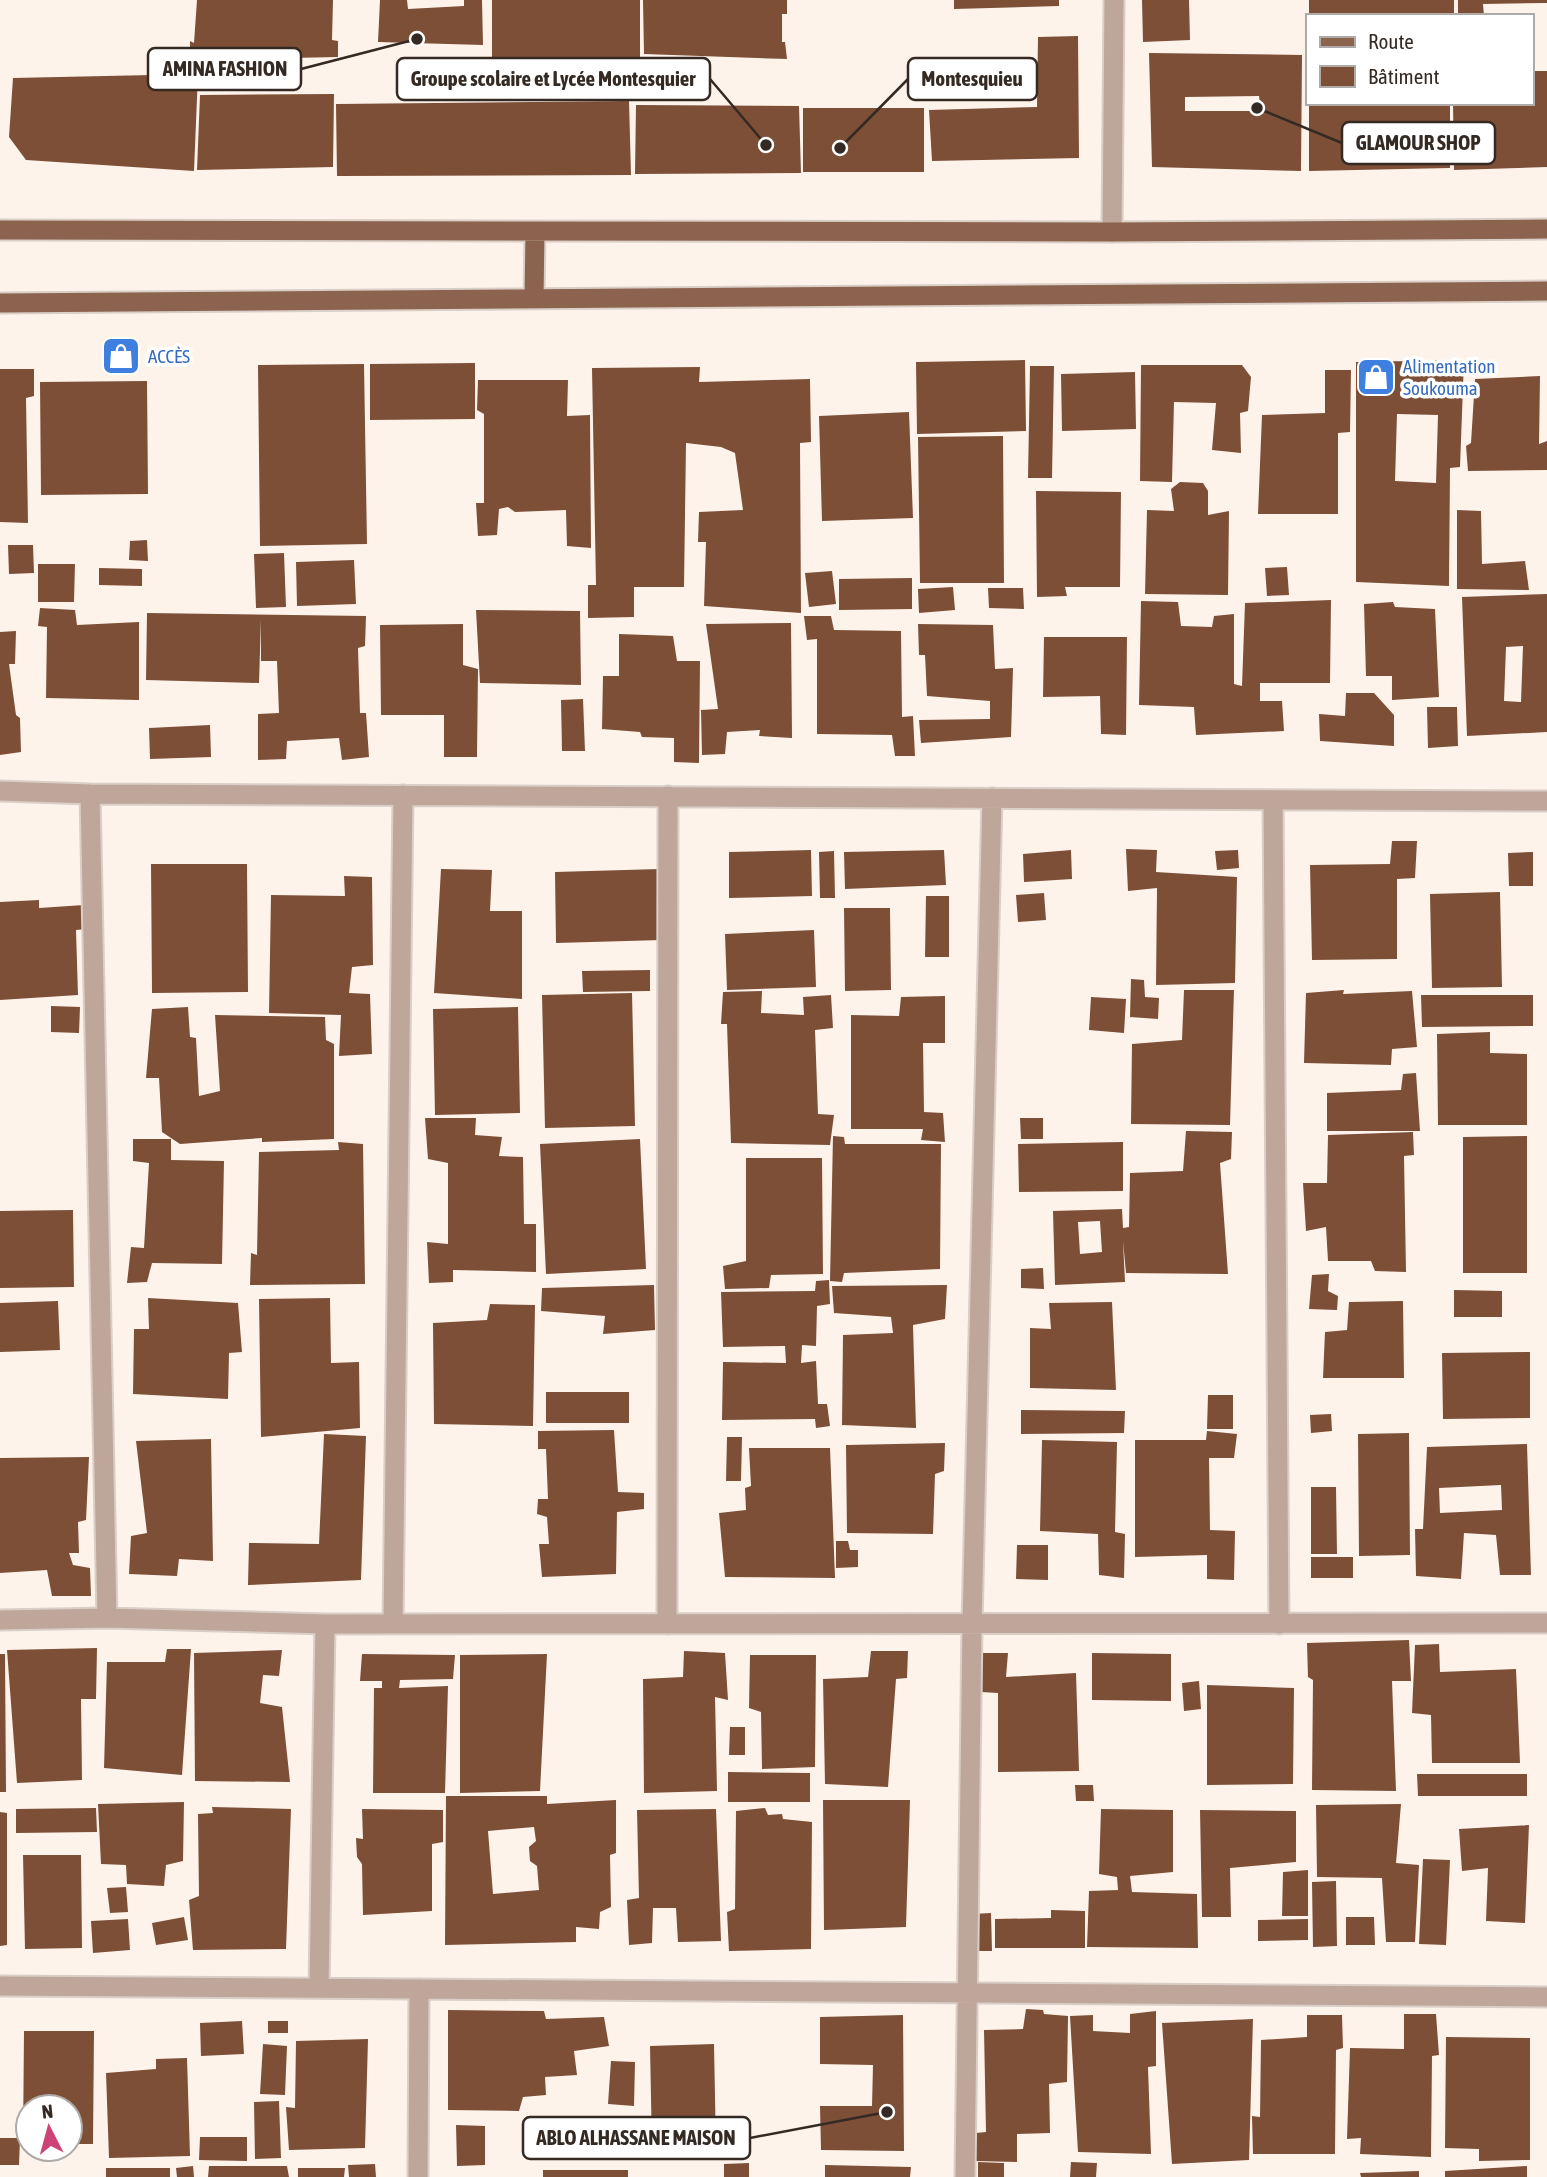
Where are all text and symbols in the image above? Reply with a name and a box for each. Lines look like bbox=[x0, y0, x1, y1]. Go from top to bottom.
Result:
legend bbox=[1306, 14, 1533, 105]
text: Route bbox=[1368, 29, 1414, 53]
callout: AMINA FASHION bbox=[148, 48, 301, 90]
text: AMINA FASHION bbox=[162, 56, 287, 80]
callout: Groupe scolaire et Lycée Montesquier bbox=[397, 58, 710, 100]
callout: Montesquieu bbox=[908, 58, 1037, 100]
text: Bâtiment bbox=[1368, 64, 1439, 88]
text: Groupe scolaire et Lycée Montesquier bbox=[410, 66, 696, 90]
text: Montesquieu bbox=[921, 66, 1023, 90]
callout: GLAMOUR SHOP bbox=[1342, 122, 1495, 164]
text: GLAMOUR SHOP bbox=[1355, 130, 1481, 154]
shop icon: ACCÈS bbox=[100, 335, 142, 377]
place label: ACCÈS bbox=[148, 345, 190, 367]
place label: Alimentation Soukouma bbox=[1403, 355, 1496, 399]
shop icon: Alimentation Soukouma bbox=[1355, 356, 1397, 398]
north arrow bbox=[14, 2093, 84, 2163]
text: N bbox=[40, 2100, 54, 2123]
callout: ABLO ALHASSANE MAISON bbox=[523, 2117, 750, 2159]
text: ABLO ALHASSANE MAISON bbox=[535, 2125, 736, 2149]

